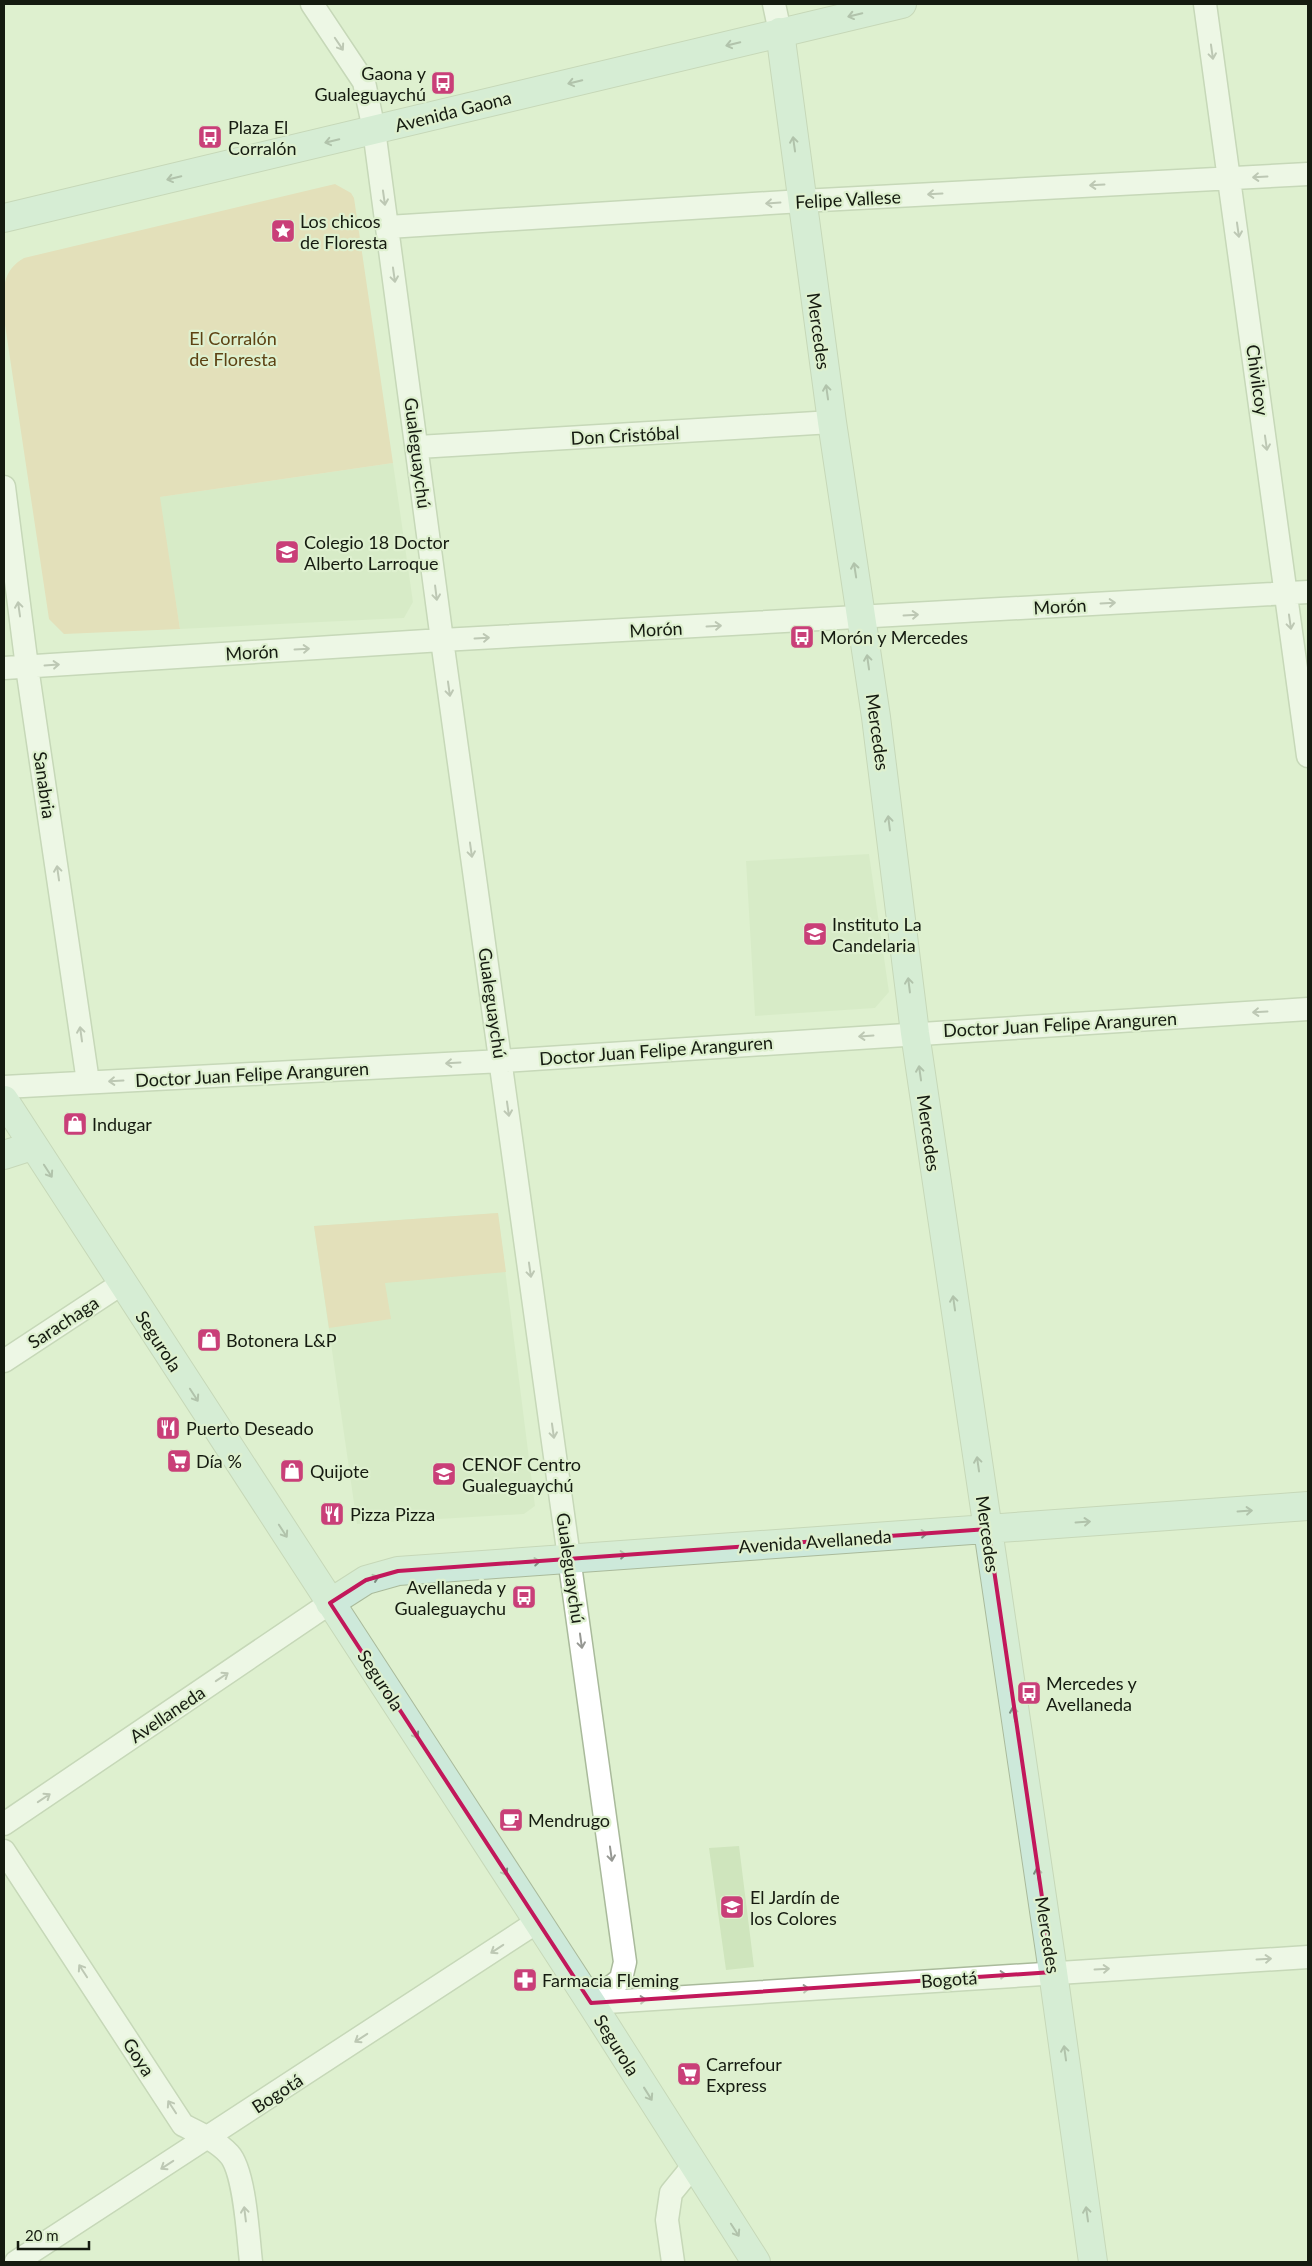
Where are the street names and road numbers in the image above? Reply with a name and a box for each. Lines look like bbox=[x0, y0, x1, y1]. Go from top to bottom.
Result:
street label: Avenida Gaona bbox=[392, 86, 514, 136]
street label: Felipe Vallese bbox=[794, 185, 902, 213]
street label: Mercedes bbox=[803, 291, 835, 371]
street label: Chivilcoy bbox=[1242, 343, 1274, 418]
street label: Gualeguaychú bbox=[400, 396, 436, 510]
street label: Don Cristóbal bbox=[570, 421, 680, 449]
street label: Morón bbox=[1033, 594, 1087, 618]
street label: Morón bbox=[629, 617, 683, 641]
street label: Morón bbox=[225, 640, 279, 664]
street label: Mercedes bbox=[862, 692, 894, 772]
street label: Sanabria bbox=[29, 750, 61, 820]
street label: Gualeguaychú bbox=[474, 946, 512, 1060]
street label: Doctor Juan Felipe Aranguren bbox=[943, 1007, 1177, 1041]
street label: Doctor Juan Felipe Aranguren bbox=[539, 1031, 773, 1069]
street label: Doctor Juan Felipe Aranguren bbox=[135, 1057, 369, 1091]
street label: Mercedes bbox=[913, 1093, 945, 1173]
street label: Sarachaga bbox=[24, 1291, 102, 1353]
street label: Segurola bbox=[131, 1306, 187, 1376]
street label: Mercedes bbox=[972, 1494, 1004, 1574]
street label: Gualeguaychú bbox=[552, 1511, 590, 1625]
street label: Avenida Avellaneda bbox=[738, 1525, 892, 1557]
street label: Segurola bbox=[353, 1645, 409, 1715]
street label: Avellaneda bbox=[125, 1681, 209, 1747]
street label: Mercedes bbox=[1031, 1895, 1065, 1975]
street label: Bogotá bbox=[920, 1966, 978, 1992]
street label: Segurola bbox=[590, 2010, 644, 2080]
street label: Goya bbox=[119, 2034, 159, 2080]
street label: Bogotá bbox=[247, 2068, 307, 2118]

